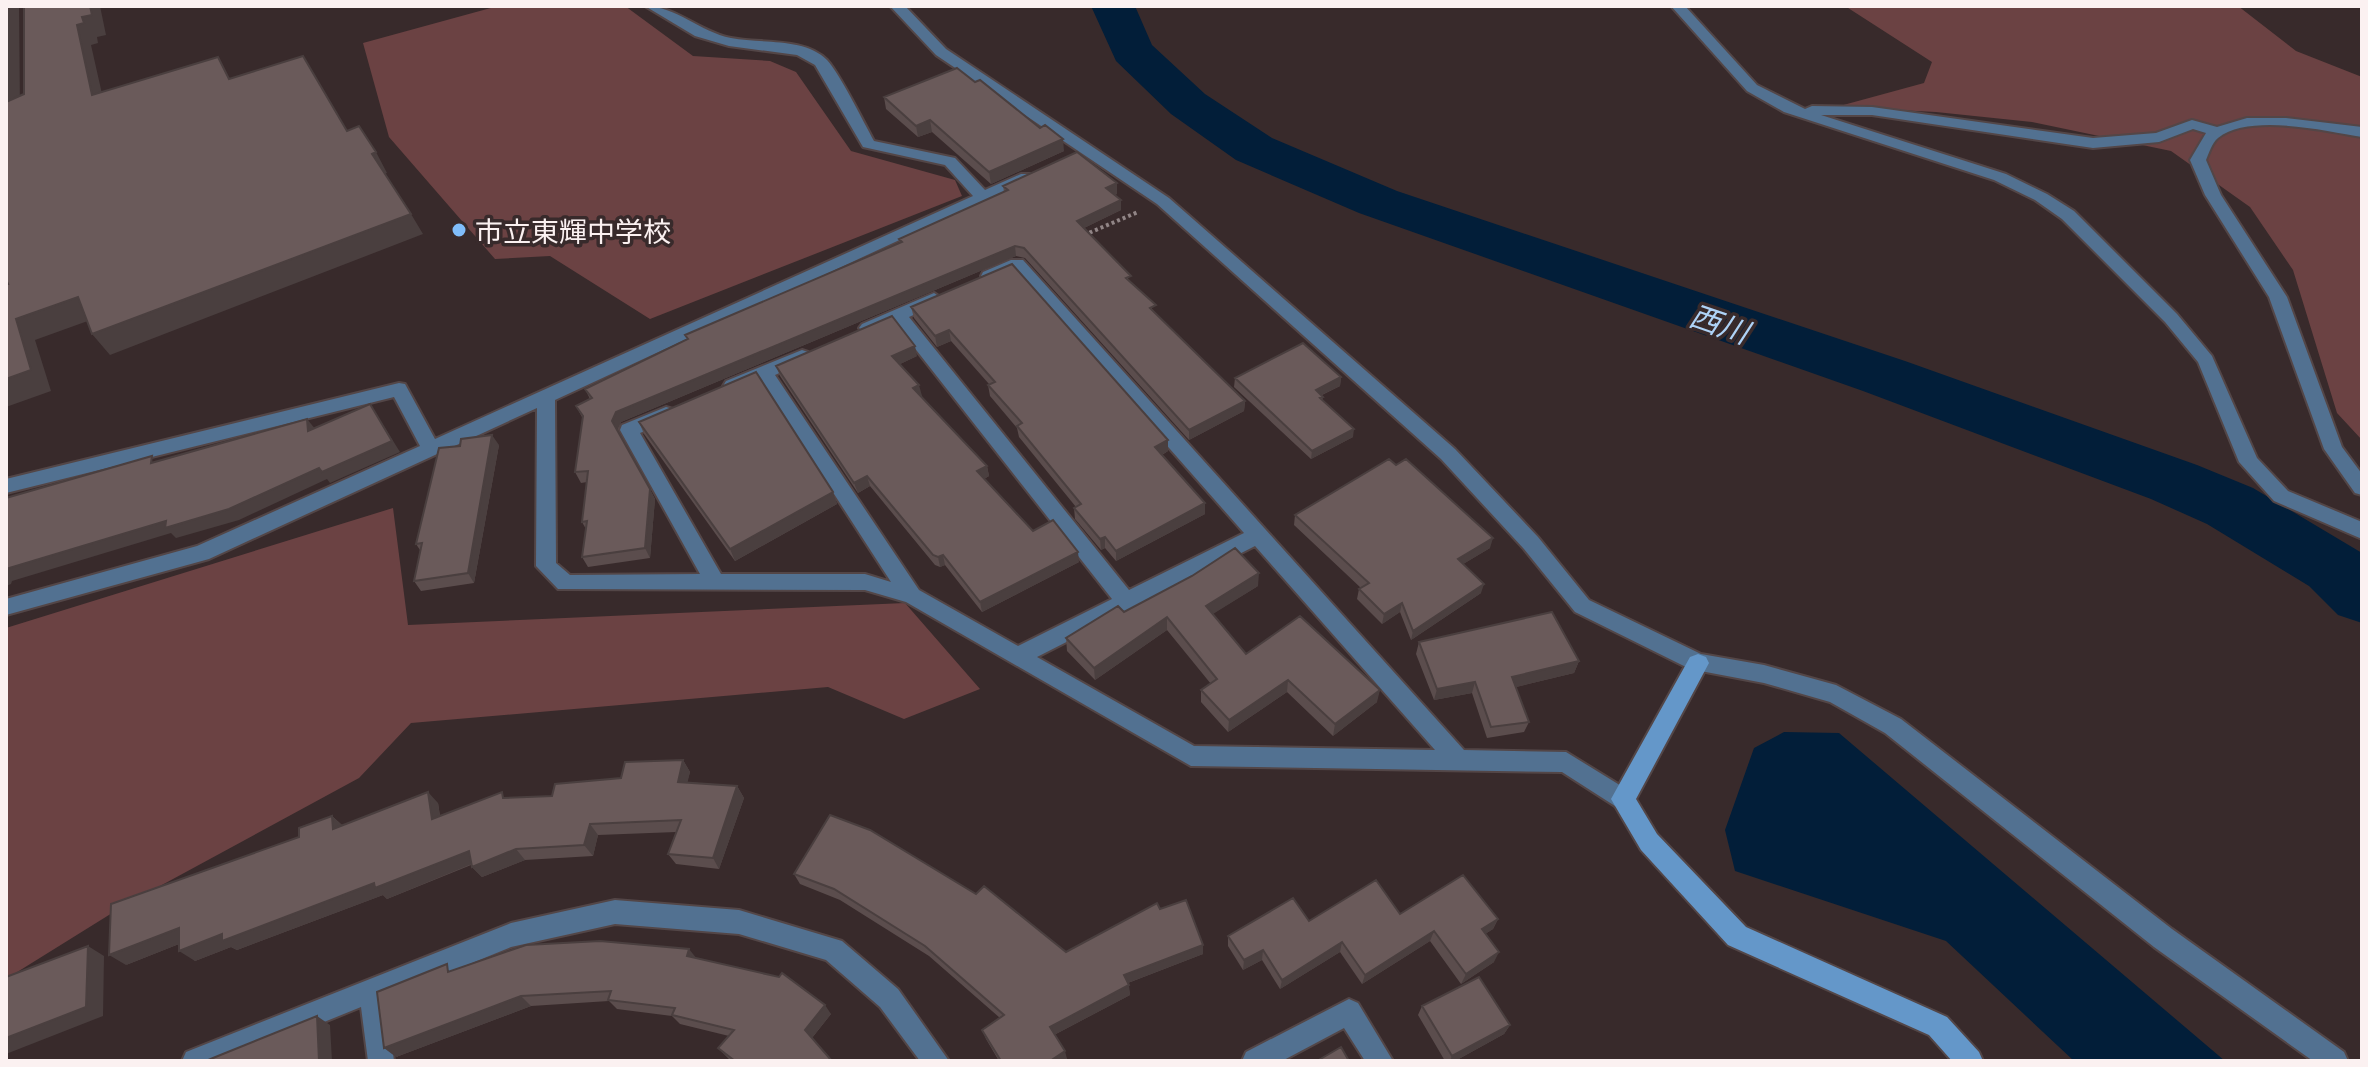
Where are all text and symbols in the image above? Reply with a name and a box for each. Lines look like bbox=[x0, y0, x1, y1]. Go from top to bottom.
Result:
place label: 市立東輝中学校 bbox=[475, 209, 671, 251]
marker: 市立東輝中学校 bbox=[450, 221, 468, 239]
water label: 西川 bbox=[1684, 291, 1758, 354]

